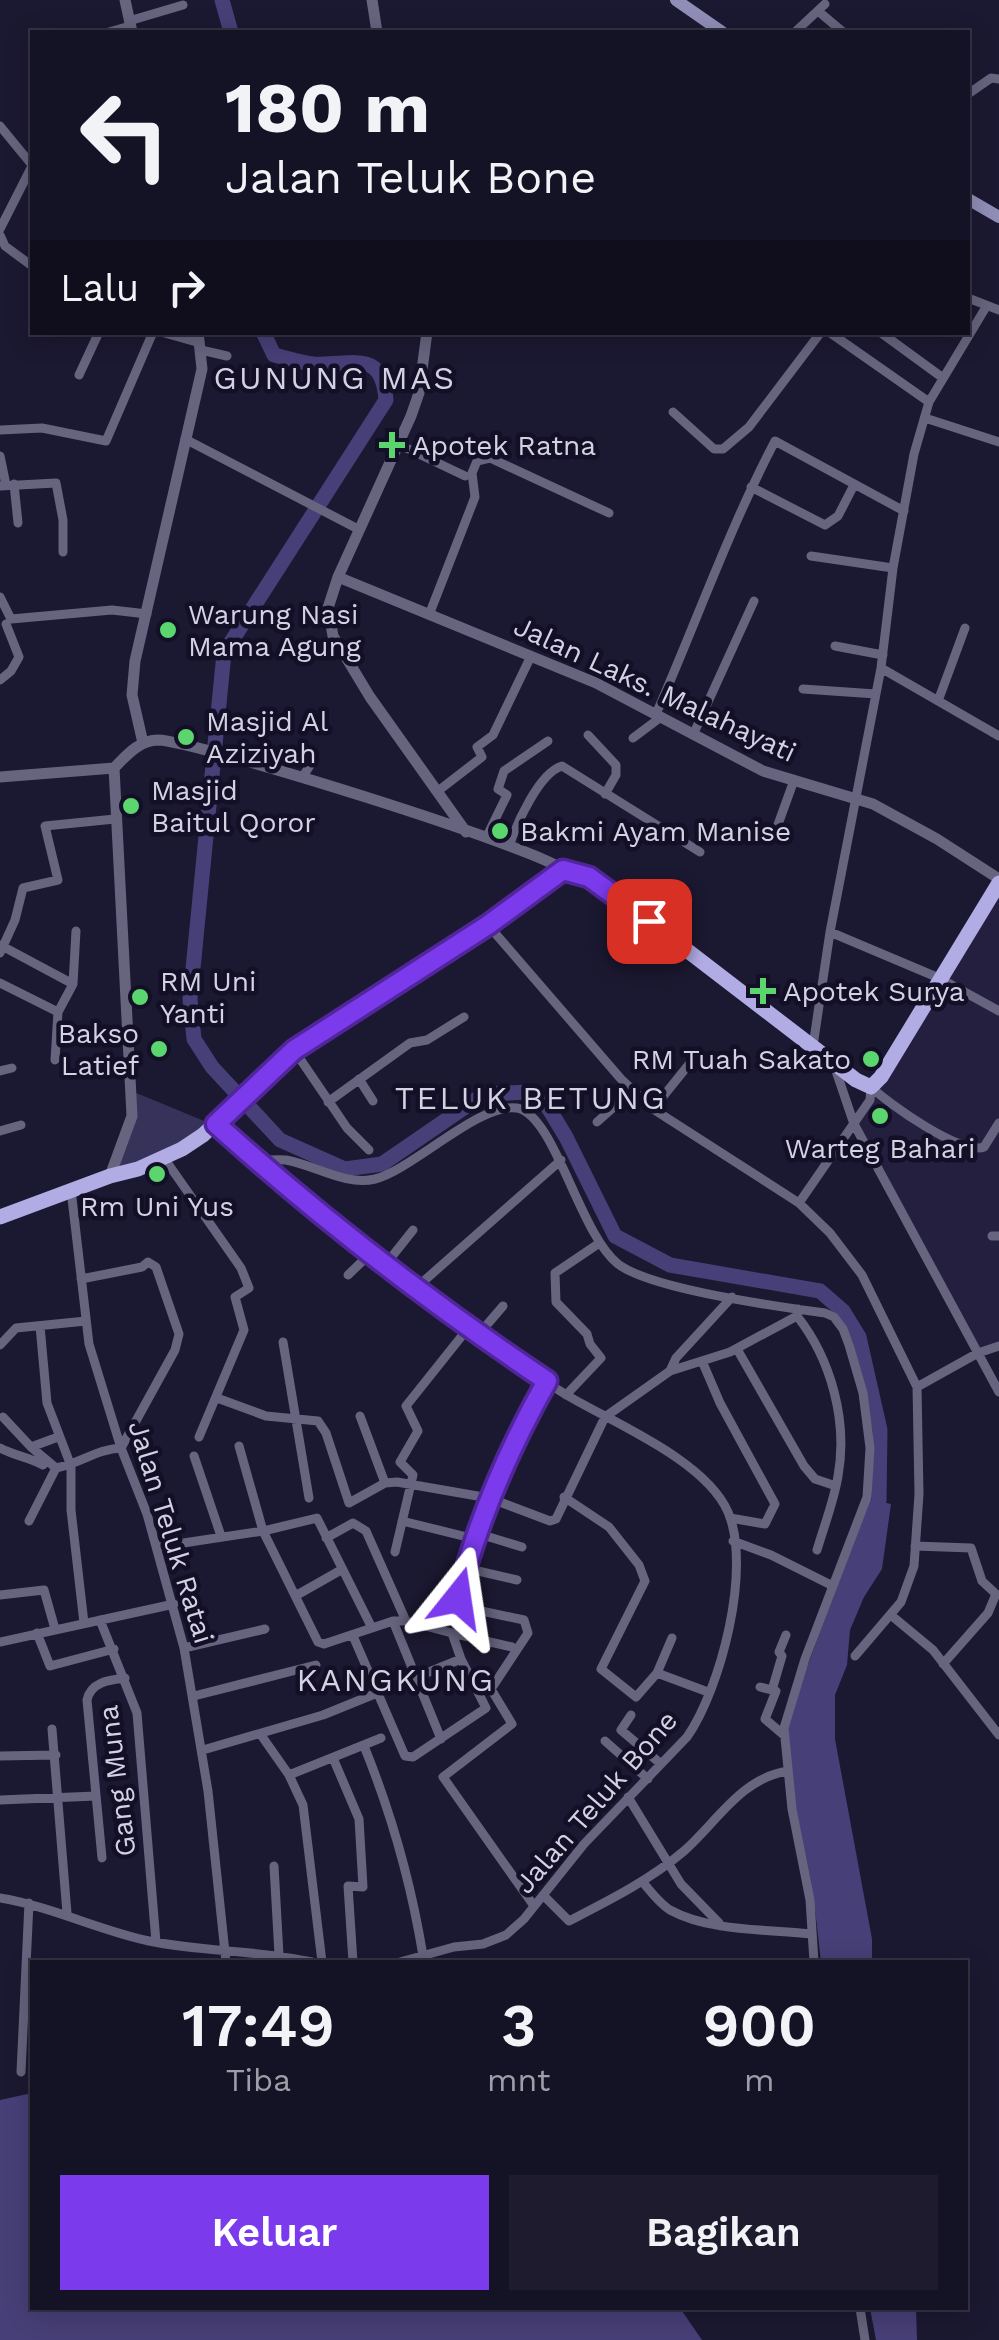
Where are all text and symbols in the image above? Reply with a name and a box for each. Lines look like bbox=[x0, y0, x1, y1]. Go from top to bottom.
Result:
text: 180 m bbox=[225, 67, 430, 149]
icon: left bbox=[60, 70, 190, 200]
text: Jalan Teluk Bone bbox=[225, 151, 596, 204]
icon: right bbox=[159, 260, 214, 315]
text: Lalu bbox=[60, 266, 139, 310]
district label: GUNUNG MAS bbox=[213, 359, 457, 397]
place label: Apotek Ratna bbox=[412, 429, 596, 462]
marker: Apotek Ratna bbox=[381, 434, 403, 456]
place label: Warung Nasi Mama Agung bbox=[188, 598, 361, 663]
street label: Jalan Laks. Malahayati bbox=[509, 609, 801, 769]
marker: Warung Nasi Mama Agung bbox=[157, 619, 179, 641]
place label: Masjid Al Aziziyah bbox=[206, 705, 329, 770]
marker: Masjid Al Aziziyah bbox=[175, 726, 197, 748]
place label: Masjid Baitul Qoror bbox=[151, 774, 316, 839]
marker: Masjid Baitul Qoror bbox=[120, 795, 142, 817]
place label: Bakmi Ayam Manise bbox=[520, 815, 791, 848]
marker: Bakmi Ayam Manise bbox=[489, 820, 511, 842]
pin bbox=[607, 879, 692, 964]
icon: arrive bbox=[622, 894, 677, 949]
place label: RM Uni Yanti bbox=[160, 965, 257, 1030]
place label: Apotek Surya bbox=[783, 975, 965, 1008]
marker: Apotek Surya bbox=[752, 980, 774, 1002]
marker: RM Uni Yanti bbox=[129, 986, 151, 1008]
place label: Bakso Latief bbox=[58, 1017, 139, 1082]
marker: Bakso Latief bbox=[148, 1038, 170, 1060]
place label: RM Tuah Sakato bbox=[632, 1043, 851, 1076]
marker: RM Tuah Sakato bbox=[860, 1048, 882, 1070]
district label: TELUK BETUNG bbox=[395, 1079, 667, 1117]
marker: Warteg Bahari bbox=[869, 1105, 891, 1127]
place label: Warteg Bahari bbox=[785, 1132, 975, 1165]
marker: Rm Uni Yus bbox=[146, 1163, 168, 1185]
place label: Rm Uni Yus bbox=[80, 1190, 234, 1223]
street label: Jalan Teluk Ratai bbox=[121, 1417, 221, 1647]
position arrow bbox=[406, 1546, 510, 1650]
district label: KANGKUNG bbox=[296, 1661, 496, 1699]
street label: Gang Muna bbox=[91, 1703, 143, 1858]
street label: Jalan Teluk Bone bbox=[508, 1704, 684, 1900]
text: 17:49 bbox=[182, 1990, 335, 2061]
text: 3 bbox=[501, 1990, 536, 2061]
text: 900 bbox=[703, 1990, 816, 2061]
text: Tiba bbox=[226, 2061, 291, 2099]
text: mnt bbox=[487, 2061, 550, 2099]
text: m bbox=[744, 2061, 774, 2099]
button: Keluar bbox=[60, 2175, 489, 2290]
button: Bagikan bbox=[509, 2175, 938, 2290]

